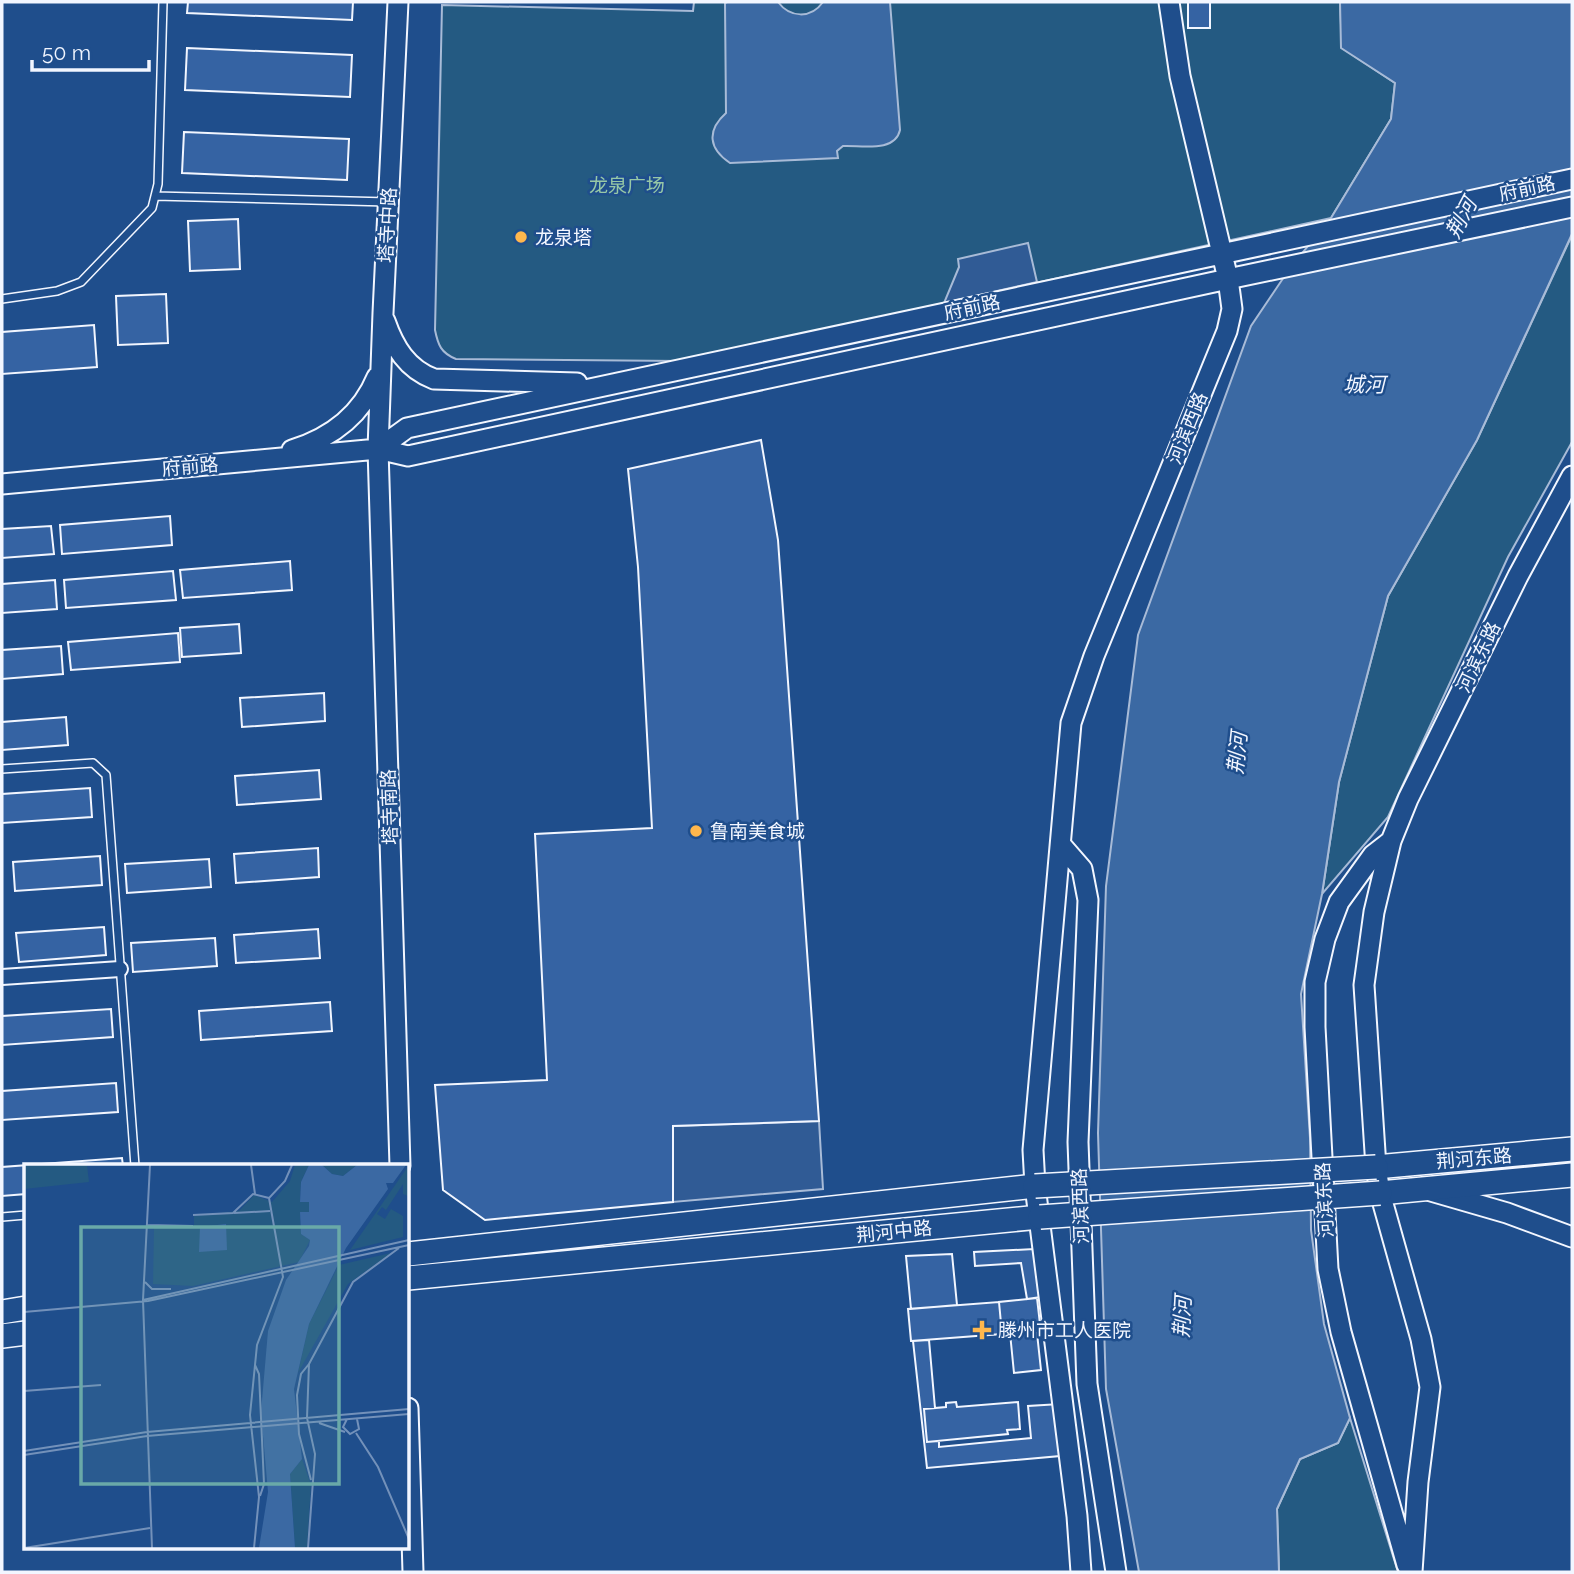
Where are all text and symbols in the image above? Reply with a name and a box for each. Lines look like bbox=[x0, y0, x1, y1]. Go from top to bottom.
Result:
scale bar bbox=[32, 28, 149, 72]
text: 50 m bbox=[42, 40, 91, 65]
street label: 府前路 bbox=[1497, 171, 1557, 205]
park label: 龙泉广场 bbox=[589, 174, 665, 196]
street label: 塔寺中路 bbox=[374, 186, 400, 264]
water label: 荆河 bbox=[1440, 190, 1484, 242]
place label: 龙泉塔 bbox=[535, 226, 592, 248]
marker: 龙泉塔 bbox=[513, 229, 529, 245]
street label: 府前路 bbox=[942, 290, 1002, 324]
water label: 城河 bbox=[1343, 372, 1389, 397]
street label: 河滨西路 bbox=[1163, 389, 1211, 467]
street label: 府前路 bbox=[161, 453, 219, 479]
street label: 河滨东路 bbox=[1451, 618, 1505, 696]
water label: 荆河 bbox=[1222, 727, 1252, 775]
street label: 塔寺南路 bbox=[377, 769, 401, 845]
place label: 鲁南美食城 bbox=[710, 820, 805, 842]
marker: 鲁南美食城 bbox=[688, 823, 704, 839]
street label: 荆河东路 bbox=[1435, 1144, 1513, 1172]
street label: 河滨东路 bbox=[1311, 1161, 1337, 1239]
inset map bbox=[24, 1164, 410, 1550]
street label: 河滨西路 bbox=[1068, 1168, 1092, 1244]
street label: 荆河中路 bbox=[855, 1216, 933, 1246]
water label: 荆河 bbox=[1168, 1291, 1196, 1339]
place label: 滕州市工人医院 bbox=[998, 1319, 1131, 1341]
marker: 滕州市工人医院 bbox=[972, 1320, 992, 1340]

